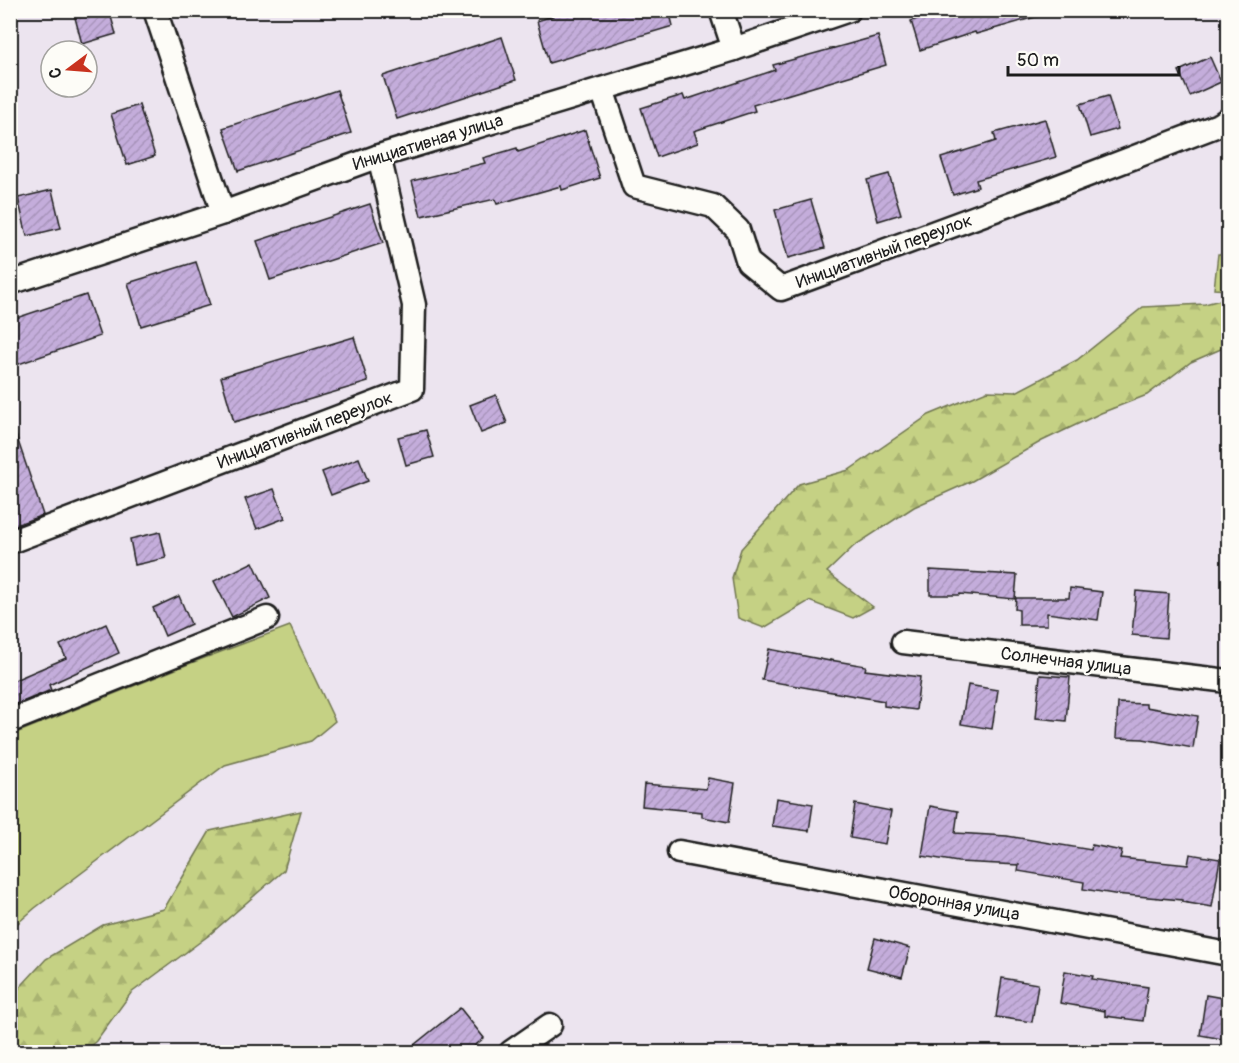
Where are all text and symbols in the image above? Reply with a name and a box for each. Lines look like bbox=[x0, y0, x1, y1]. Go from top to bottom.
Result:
north arrow bbox=[39, 39, 99, 99]
scale bar bbox=[1008, 39, 1179, 77]
text: 50 m bbox=[1017, 49, 1059, 72]
text: С bbox=[45, 65, 67, 80]
street label: Инициативная улица bbox=[350, 109, 506, 176]
street label: Инициативный переулок bbox=[793, 209, 975, 294]
street label: Инициативный переулок bbox=[214, 386, 396, 475]
street label: Солнечная улица bbox=[999, 642, 1133, 681]
street label: Оборонная улица bbox=[886, 881, 1021, 926]

